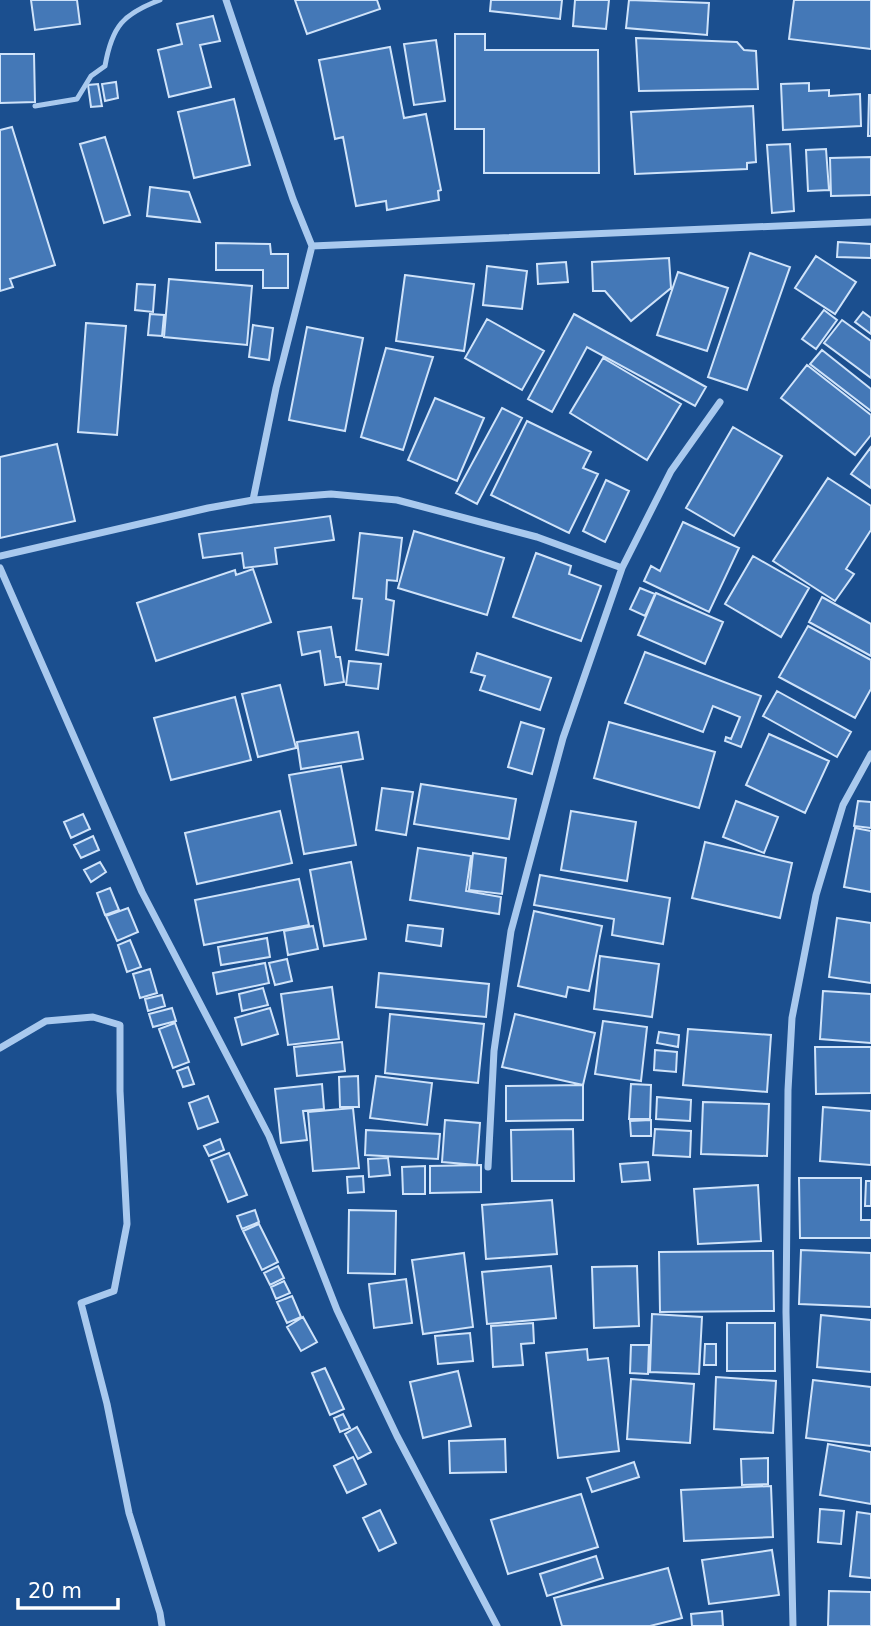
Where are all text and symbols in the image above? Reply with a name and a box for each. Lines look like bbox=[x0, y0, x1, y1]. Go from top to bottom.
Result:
scale bar bbox=[18, 1566, 117, 1610]
text: 20 m bbox=[28, 1579, 82, 1603]

